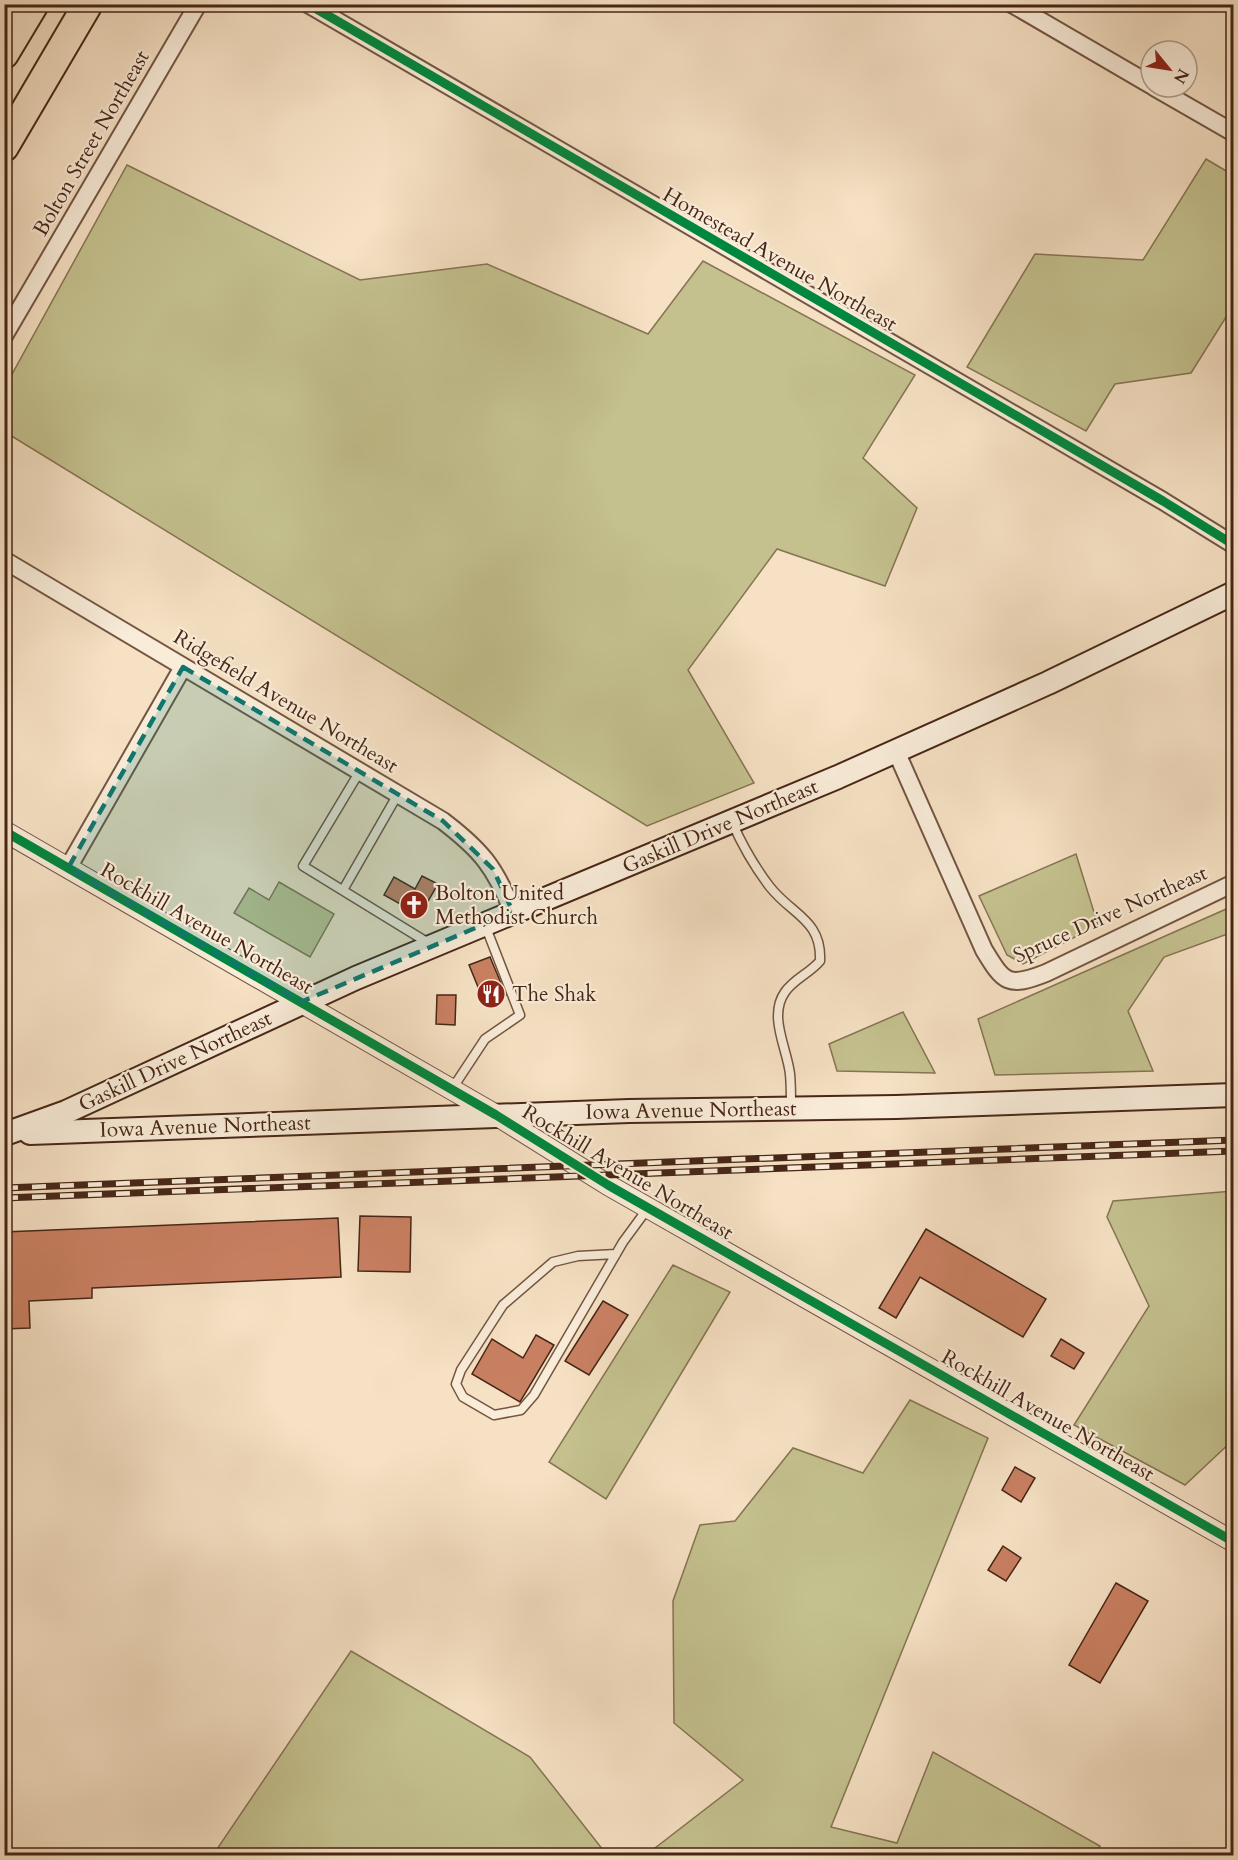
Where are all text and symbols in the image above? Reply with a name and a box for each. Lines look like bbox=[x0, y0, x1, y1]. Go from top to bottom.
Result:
north arrow bbox=[1139, 39, 1199, 99]
street label: Bolton Street Northeast bbox=[26, 45, 157, 241]
text: N bbox=[1168, 64, 1194, 88]
street label: Homestead Avenue Northeast bbox=[657, 180, 903, 339]
street label: Ridgefield Avenue Northeast bbox=[168, 623, 404, 780]
street label: Gaskill Drive Northeast bbox=[618, 772, 823, 881]
street label: Rockhill Avenue Northeast bbox=[95, 855, 319, 1002]
street label: Spruce Drive Northeast bbox=[1009, 858, 1212, 970]
place label: Bolton United Methodist Church bbox=[435, 879, 599, 932]
church icon: Bolton United Methodist Church bbox=[398, 889, 430, 921]
restaurant icon: The Shak bbox=[475, 978, 507, 1010]
place label: The Shak bbox=[512, 980, 597, 1009]
street label: Gaskill Drive Northeast bbox=[74, 1004, 277, 1119]
street label: Iowa Avenue Northeast bbox=[585, 1094, 797, 1127]
street label: Rockhill Avenue Northeast bbox=[517, 1098, 739, 1247]
street label: Iowa Avenue Northeast bbox=[99, 1108, 311, 1145]
street label: Rockhill Avenue Northeast bbox=[936, 1342, 1160, 1489]

